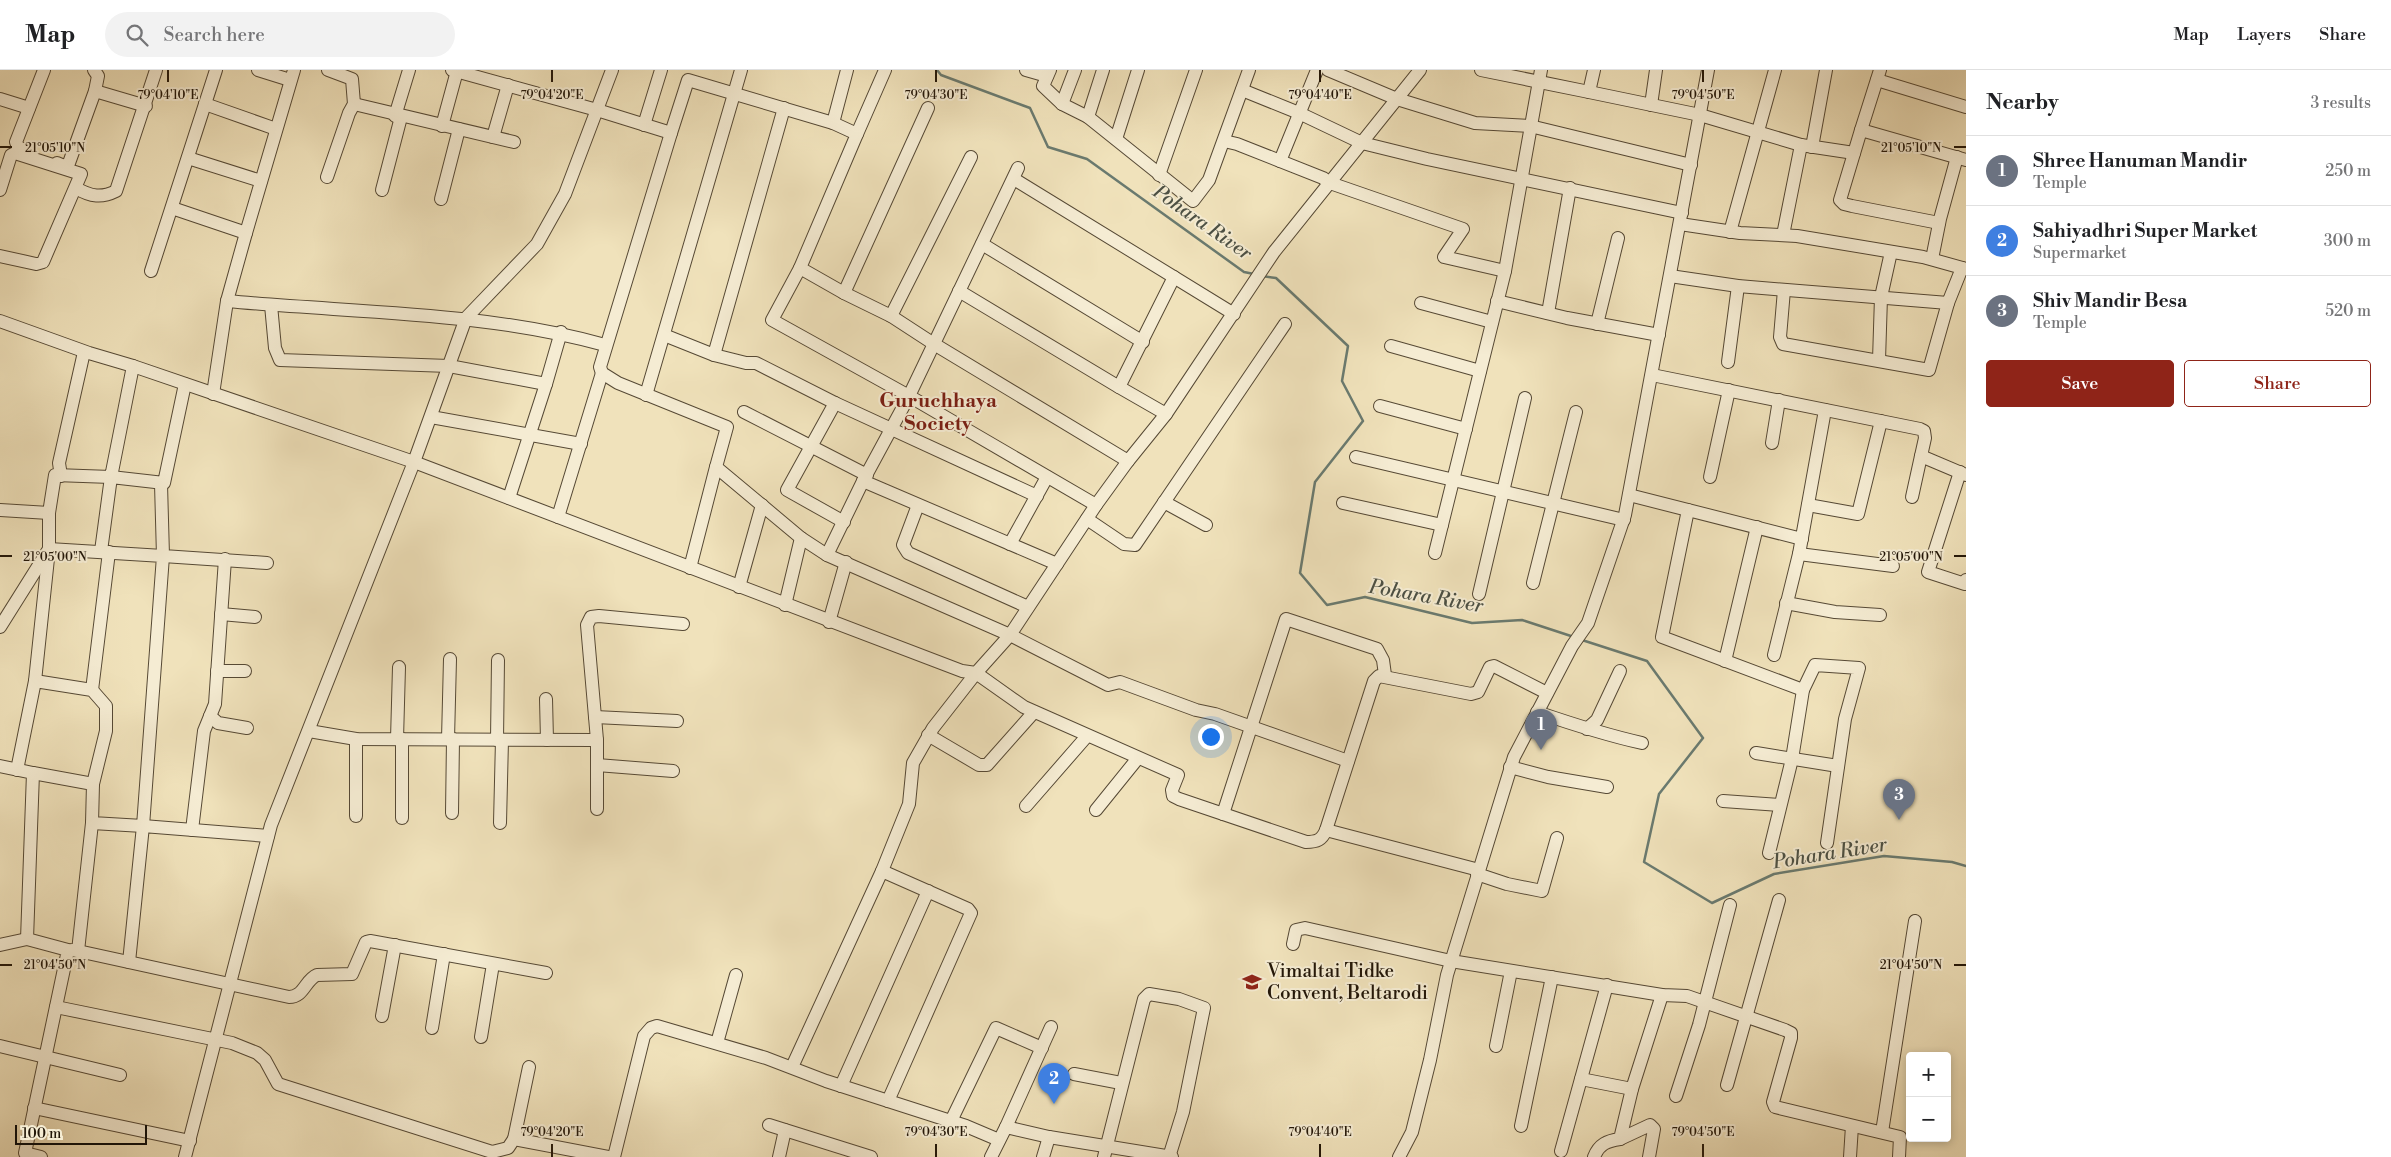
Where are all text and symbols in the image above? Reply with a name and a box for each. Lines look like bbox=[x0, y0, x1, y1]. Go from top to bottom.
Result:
search box bbox=[105, 12, 455, 57]
text: Map bbox=[25, 20, 75, 50]
icon: search bbox=[123, 21, 151, 49]
text: Search here bbox=[163, 23, 265, 47]
text: Map bbox=[2174, 23, 2209, 46]
text: Layers bbox=[2237, 23, 2291, 46]
text: Share bbox=[2319, 23, 2366, 46]
text: 79°04'10"E bbox=[137, 88, 199, 103]
text: 79°04'20"E bbox=[520, 88, 584, 103]
text: 79°04'30"E bbox=[905, 88, 967, 103]
text: 79°04'40"E bbox=[1288, 88, 1352, 103]
text: 79°04'50"E bbox=[1672, 88, 1734, 103]
text: Nearby bbox=[1986, 90, 2059, 116]
text: 3 results bbox=[2310, 93, 2371, 113]
text: 21°05'10"N bbox=[25, 141, 85, 156]
text: 21°05'10"N bbox=[1881, 141, 1941, 156]
text: Shree Hanuman Mandir bbox=[2033, 149, 2247, 173]
text: 1 bbox=[1998, 161, 2006, 181]
text: 250 m bbox=[2325, 161, 2371, 181]
text: Temple bbox=[2033, 173, 2087, 193]
water label: Pohara River bbox=[1147, 179, 1257, 267]
text: Sahiyadhri Super Market bbox=[2033, 219, 2257, 243]
text: 2 bbox=[1997, 231, 2007, 251]
text: 300 m bbox=[2324, 231, 2371, 251]
text: Supermarket bbox=[2033, 243, 2127, 263]
text: Shiv Mandir Besa bbox=[2033, 289, 2187, 313]
text: 3 bbox=[1997, 301, 2007, 321]
text: 520 m bbox=[2325, 301, 2371, 321]
text: Temple bbox=[2033, 313, 2087, 333]
button: Save bbox=[1986, 360, 2174, 407]
button: Share bbox=[2184, 360, 2371, 407]
district label: Guruchhaya Society bbox=[879, 389, 997, 437]
text: 21°05'00"N bbox=[23, 550, 87, 565]
text: 21°05'00"N bbox=[1879, 550, 1943, 565]
water label: Pohara River bbox=[1366, 575, 1485, 619]
pin: 1 bbox=[1525, 709, 1557, 750]
your location bbox=[1198, 724, 1224, 750]
pin: 3 bbox=[1883, 779, 1915, 820]
water label: Pohara River bbox=[1770, 833, 1889, 876]
text: 21°04'50"N bbox=[24, 958, 86, 973]
text: 21°04'50"N bbox=[1880, 958, 1942, 973]
place label: Vimaltai Tidke Convent, Beltarodi bbox=[1266, 959, 1428, 1005]
school or university icon: Vimaltai Tidke Convent, Beltarodi bbox=[1241, 971, 1263, 993]
map controls bbox=[1906, 1052, 1951, 1142]
button: + bbox=[1906, 1052, 1951, 1097]
pin: 2 bbox=[1038, 1063, 1070, 1104]
button: − bbox=[1906, 1097, 1951, 1142]
scale bar bbox=[15, 1122, 148, 1145]
text: 100 m bbox=[22, 1125, 61, 1143]
text: 79°04'20"E bbox=[520, 1125, 584, 1140]
text: 79°04'30"E bbox=[905, 1125, 967, 1140]
text: 79°04'40"E bbox=[1288, 1125, 1352, 1140]
text: 79°04'50"E bbox=[1672, 1125, 1734, 1140]

